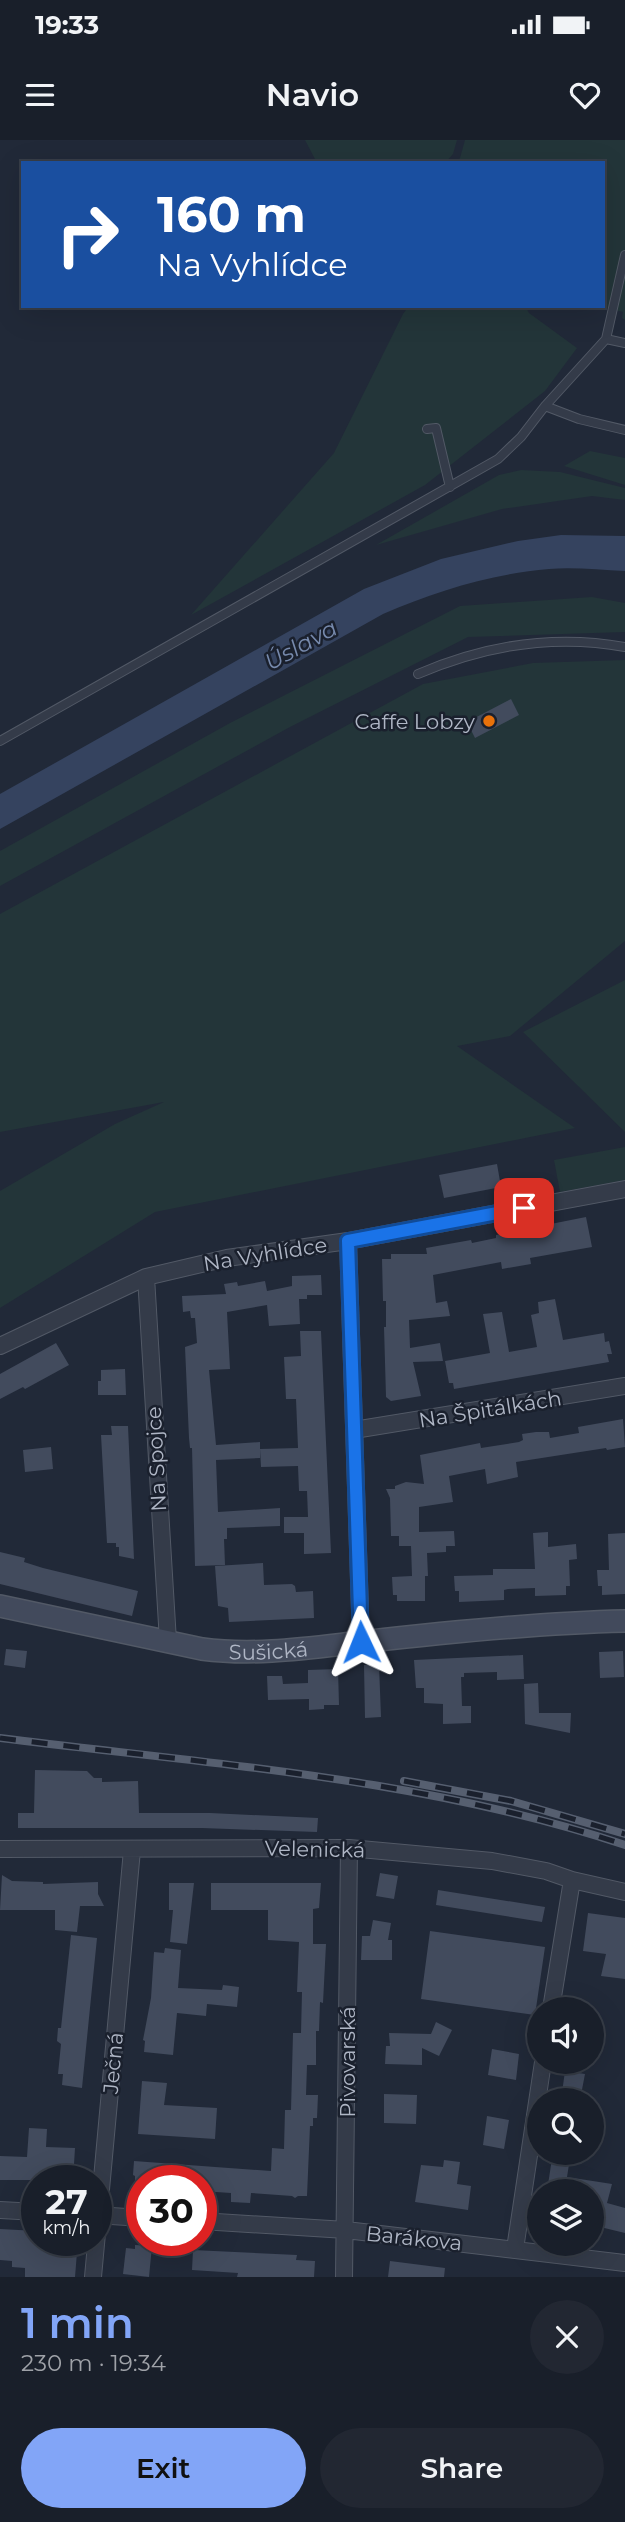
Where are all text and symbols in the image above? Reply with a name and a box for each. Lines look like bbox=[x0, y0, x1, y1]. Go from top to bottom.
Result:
text: 19:33 bbox=[35, 9, 99, 41]
text: Navio bbox=[266, 75, 359, 114]
icon: menu bbox=[21, 76, 59, 114]
icon: heart bbox=[566, 76, 604, 114]
text: 160 m bbox=[157, 185, 306, 244]
icon: right bbox=[42, 189, 133, 280]
text: Na Vyhlídce bbox=[157, 245, 348, 284]
water label: Úslava bbox=[260, 614, 342, 676]
place label: Caffe Lobzy bbox=[354, 709, 476, 734]
marker: Caffe Lobzy bbox=[481, 713, 497, 729]
pin bbox=[494, 1178, 554, 1238]
icon: arrive bbox=[505, 1189, 543, 1227]
street label: Na Vyhlídce bbox=[201, 1232, 329, 1276]
street label: Na Špitálkách bbox=[417, 1385, 563, 1433]
street label: Na Spojce bbox=[141, 1406, 171, 1512]
position arrow bbox=[324, 1605, 398, 1679]
street label: Sušická bbox=[228, 1636, 309, 1664]
street label: Velenická bbox=[264, 1836, 366, 1862]
map controls bbox=[527, 1997, 604, 2256]
button: sound bbox=[527, 1997, 604, 2074]
street label: Pivovarská bbox=[335, 2006, 360, 2118]
street label: Ječná bbox=[98, 2031, 128, 2096]
button: search bbox=[527, 2088, 604, 2165]
speed limit sign: 30 bbox=[126, 2165, 217, 2256]
button: layers bbox=[527, 2179, 604, 2256]
text: 27 bbox=[45, 2180, 88, 2223]
text: km/h bbox=[42, 2217, 91, 2239]
street label: Barákova bbox=[365, 2221, 463, 2255]
text: 1 min bbox=[21, 2297, 134, 2349]
button: close bbox=[530, 2300, 604, 2374]
text: 230 m · 19:34 bbox=[21, 2349, 166, 2377]
button: Exit bbox=[21, 2428, 306, 2508]
button: Share bbox=[320, 2428, 604, 2508]

